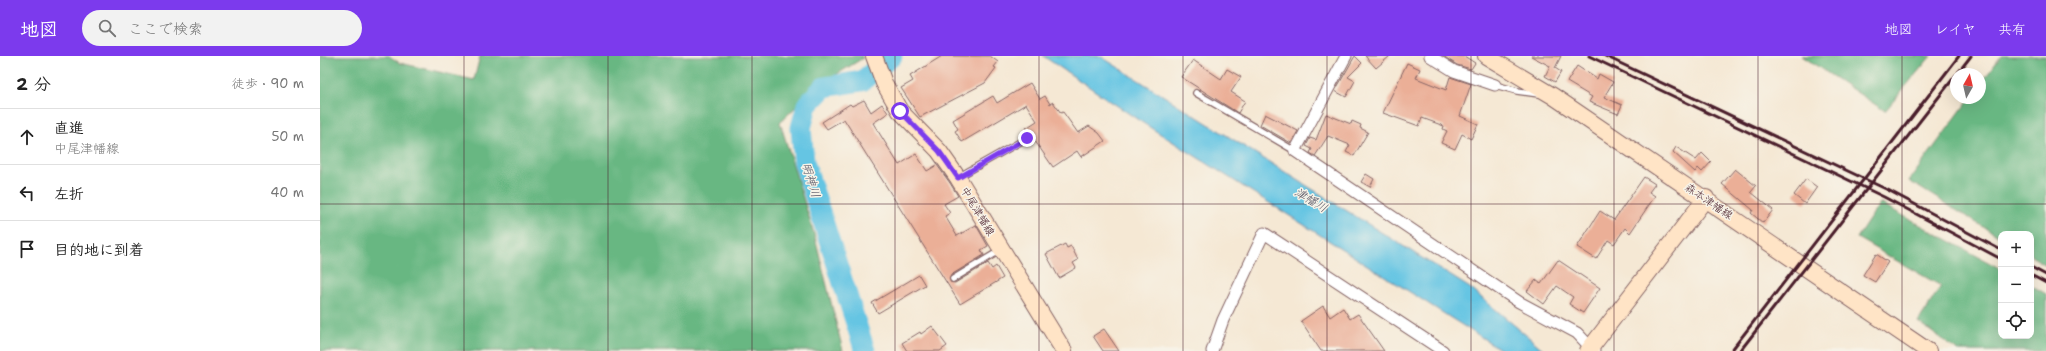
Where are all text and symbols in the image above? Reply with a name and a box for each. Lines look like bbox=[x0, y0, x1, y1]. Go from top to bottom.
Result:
search box bbox=[82, 10, 362, 46]
text: 地図 bbox=[20, 17, 58, 42]
icon: search bbox=[96, 17, 118, 39]
text: ここで検索 bbox=[128, 19, 203, 39]
text: 地図 bbox=[1885, 20, 1913, 38]
text: レイヤ bbox=[1935, 20, 1976, 38]
text: 共有 bbox=[1998, 20, 2026, 38]
north arrow bbox=[1950, 68, 1986, 104]
text: 2 分 bbox=[16, 73, 51, 95]
text: 徒歩 · 90 m bbox=[232, 75, 304, 92]
route start bbox=[891, 102, 909, 120]
text: 直進 bbox=[54, 118, 84, 138]
icon: ahead bbox=[16, 126, 38, 148]
text: 50 m bbox=[271, 128, 304, 145]
route end bbox=[1018, 129, 1036, 147]
text: 中尾津幡線 bbox=[54, 140, 119, 157]
water label: 明神川 bbox=[798, 160, 824, 200]
street label: 森本津幡線 bbox=[1682, 180, 1736, 223]
icon: left bbox=[16, 182, 38, 204]
text: 左折 bbox=[54, 184, 84, 204]
text: 40 m bbox=[270, 184, 304, 201]
street label: 中尾津幡線 bbox=[957, 184, 998, 239]
water label: 津幡川 bbox=[1291, 184, 1331, 216]
map controls bbox=[1998, 231, 2034, 339]
button: + bbox=[1998, 231, 2034, 267]
icon: arrive bbox=[16, 238, 38, 260]
text: 目的地に到着 bbox=[54, 240, 144, 260]
button: − bbox=[1998, 267, 2034, 303]
button: locate bbox=[1998, 303, 2034, 339]

